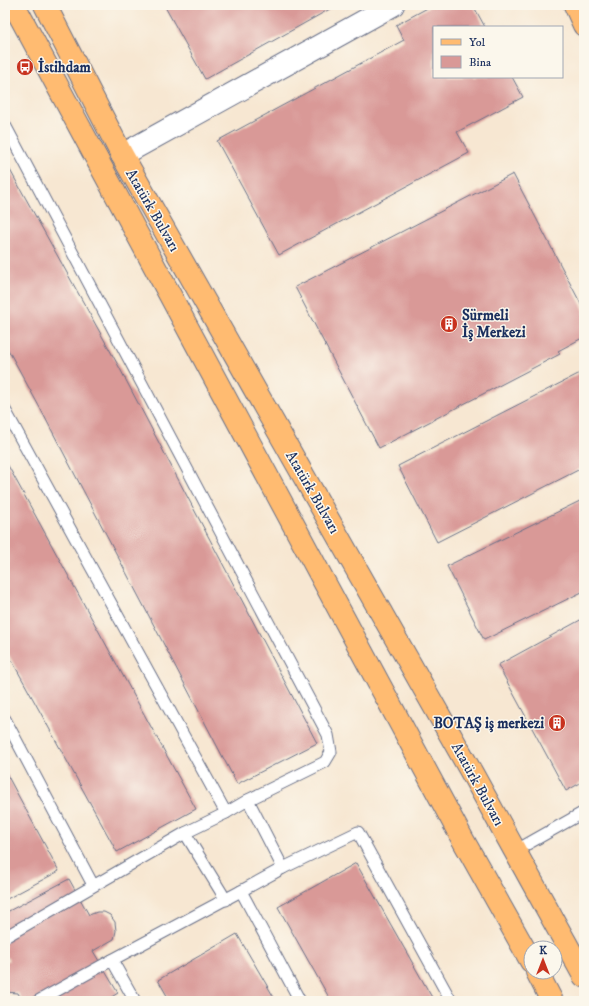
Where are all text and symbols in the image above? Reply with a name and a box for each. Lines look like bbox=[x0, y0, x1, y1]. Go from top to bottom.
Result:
legend bbox=[433, 26, 563, 78]
text: Yol bbox=[469, 35, 486, 50]
text: Bina bbox=[469, 55, 492, 70]
bus stop icon: İstihdam bbox=[15, 57, 35, 77]
place label: İstihdam bbox=[38, 57, 92, 77]
street label: Atatürk Bulvarı bbox=[121, 165, 184, 255]
place label: Sürmeli İş Merkezi bbox=[462, 306, 526, 342]
building icon: Sürmeli İş Merkezi bbox=[439, 314, 459, 334]
street label: Atatürk Bulvarı bbox=[281, 447, 344, 537]
building icon: BOTAŞ iş merkezi bbox=[547, 713, 567, 733]
place label: BOTAŞ iş merkezi bbox=[433, 714, 544, 733]
street label: Atatürk Bulvarı bbox=[447, 739, 508, 829]
north arrow bbox=[523, 940, 563, 980]
text: K bbox=[539, 944, 547, 958]

